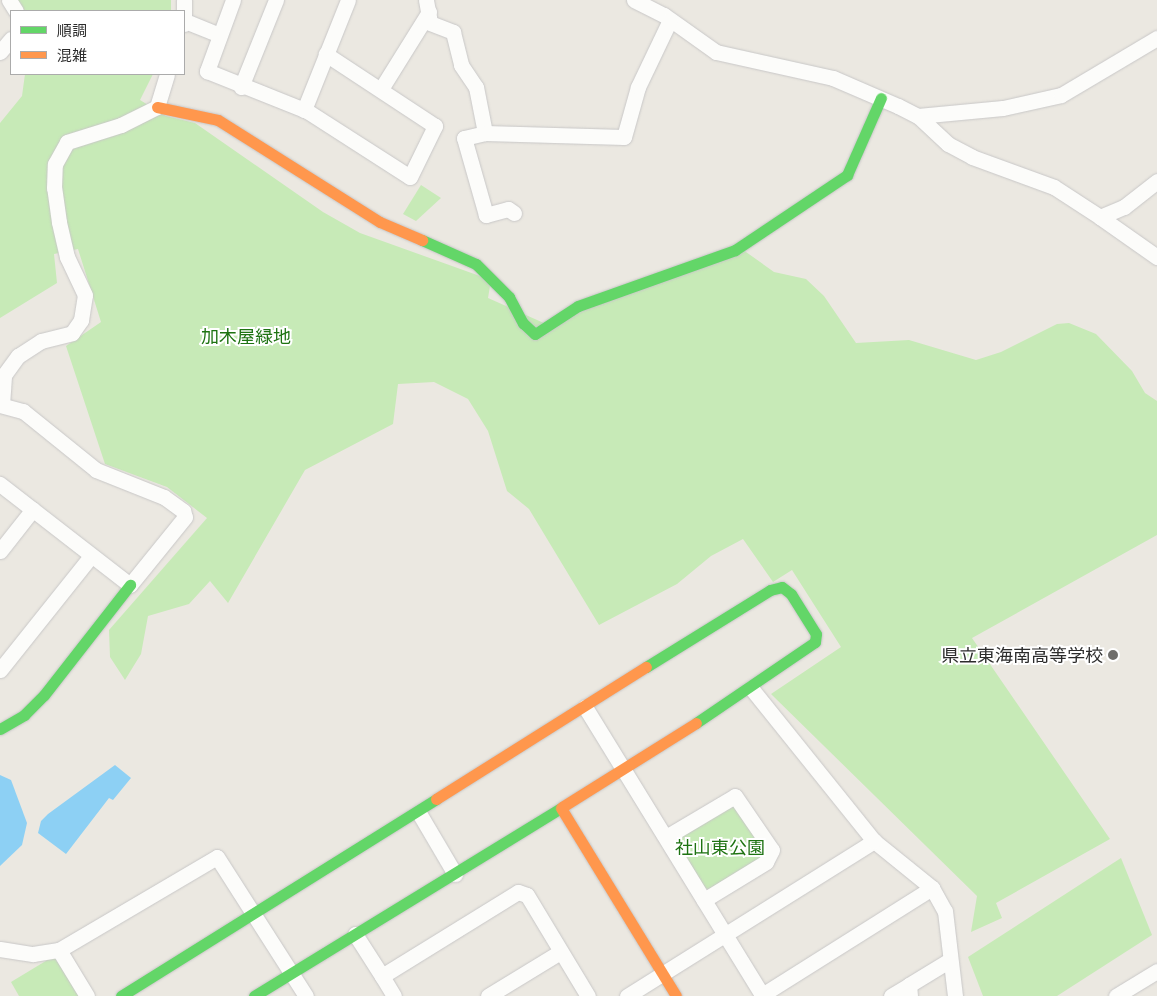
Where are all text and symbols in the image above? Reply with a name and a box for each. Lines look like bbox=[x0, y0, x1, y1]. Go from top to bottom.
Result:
legend bbox=[10, 10, 185, 75]
text: 順調 bbox=[57, 22, 87, 39]
text: 混雑 bbox=[57, 47, 87, 64]
park label: 加木屋緑地 bbox=[201, 325, 291, 347]
place label: 県立東海南高等学校 bbox=[941, 644, 1103, 666]
marker: 県立東海南高等学校 bbox=[1107, 649, 1119, 661]
park label: 社山東公園 bbox=[675, 836, 765, 858]

